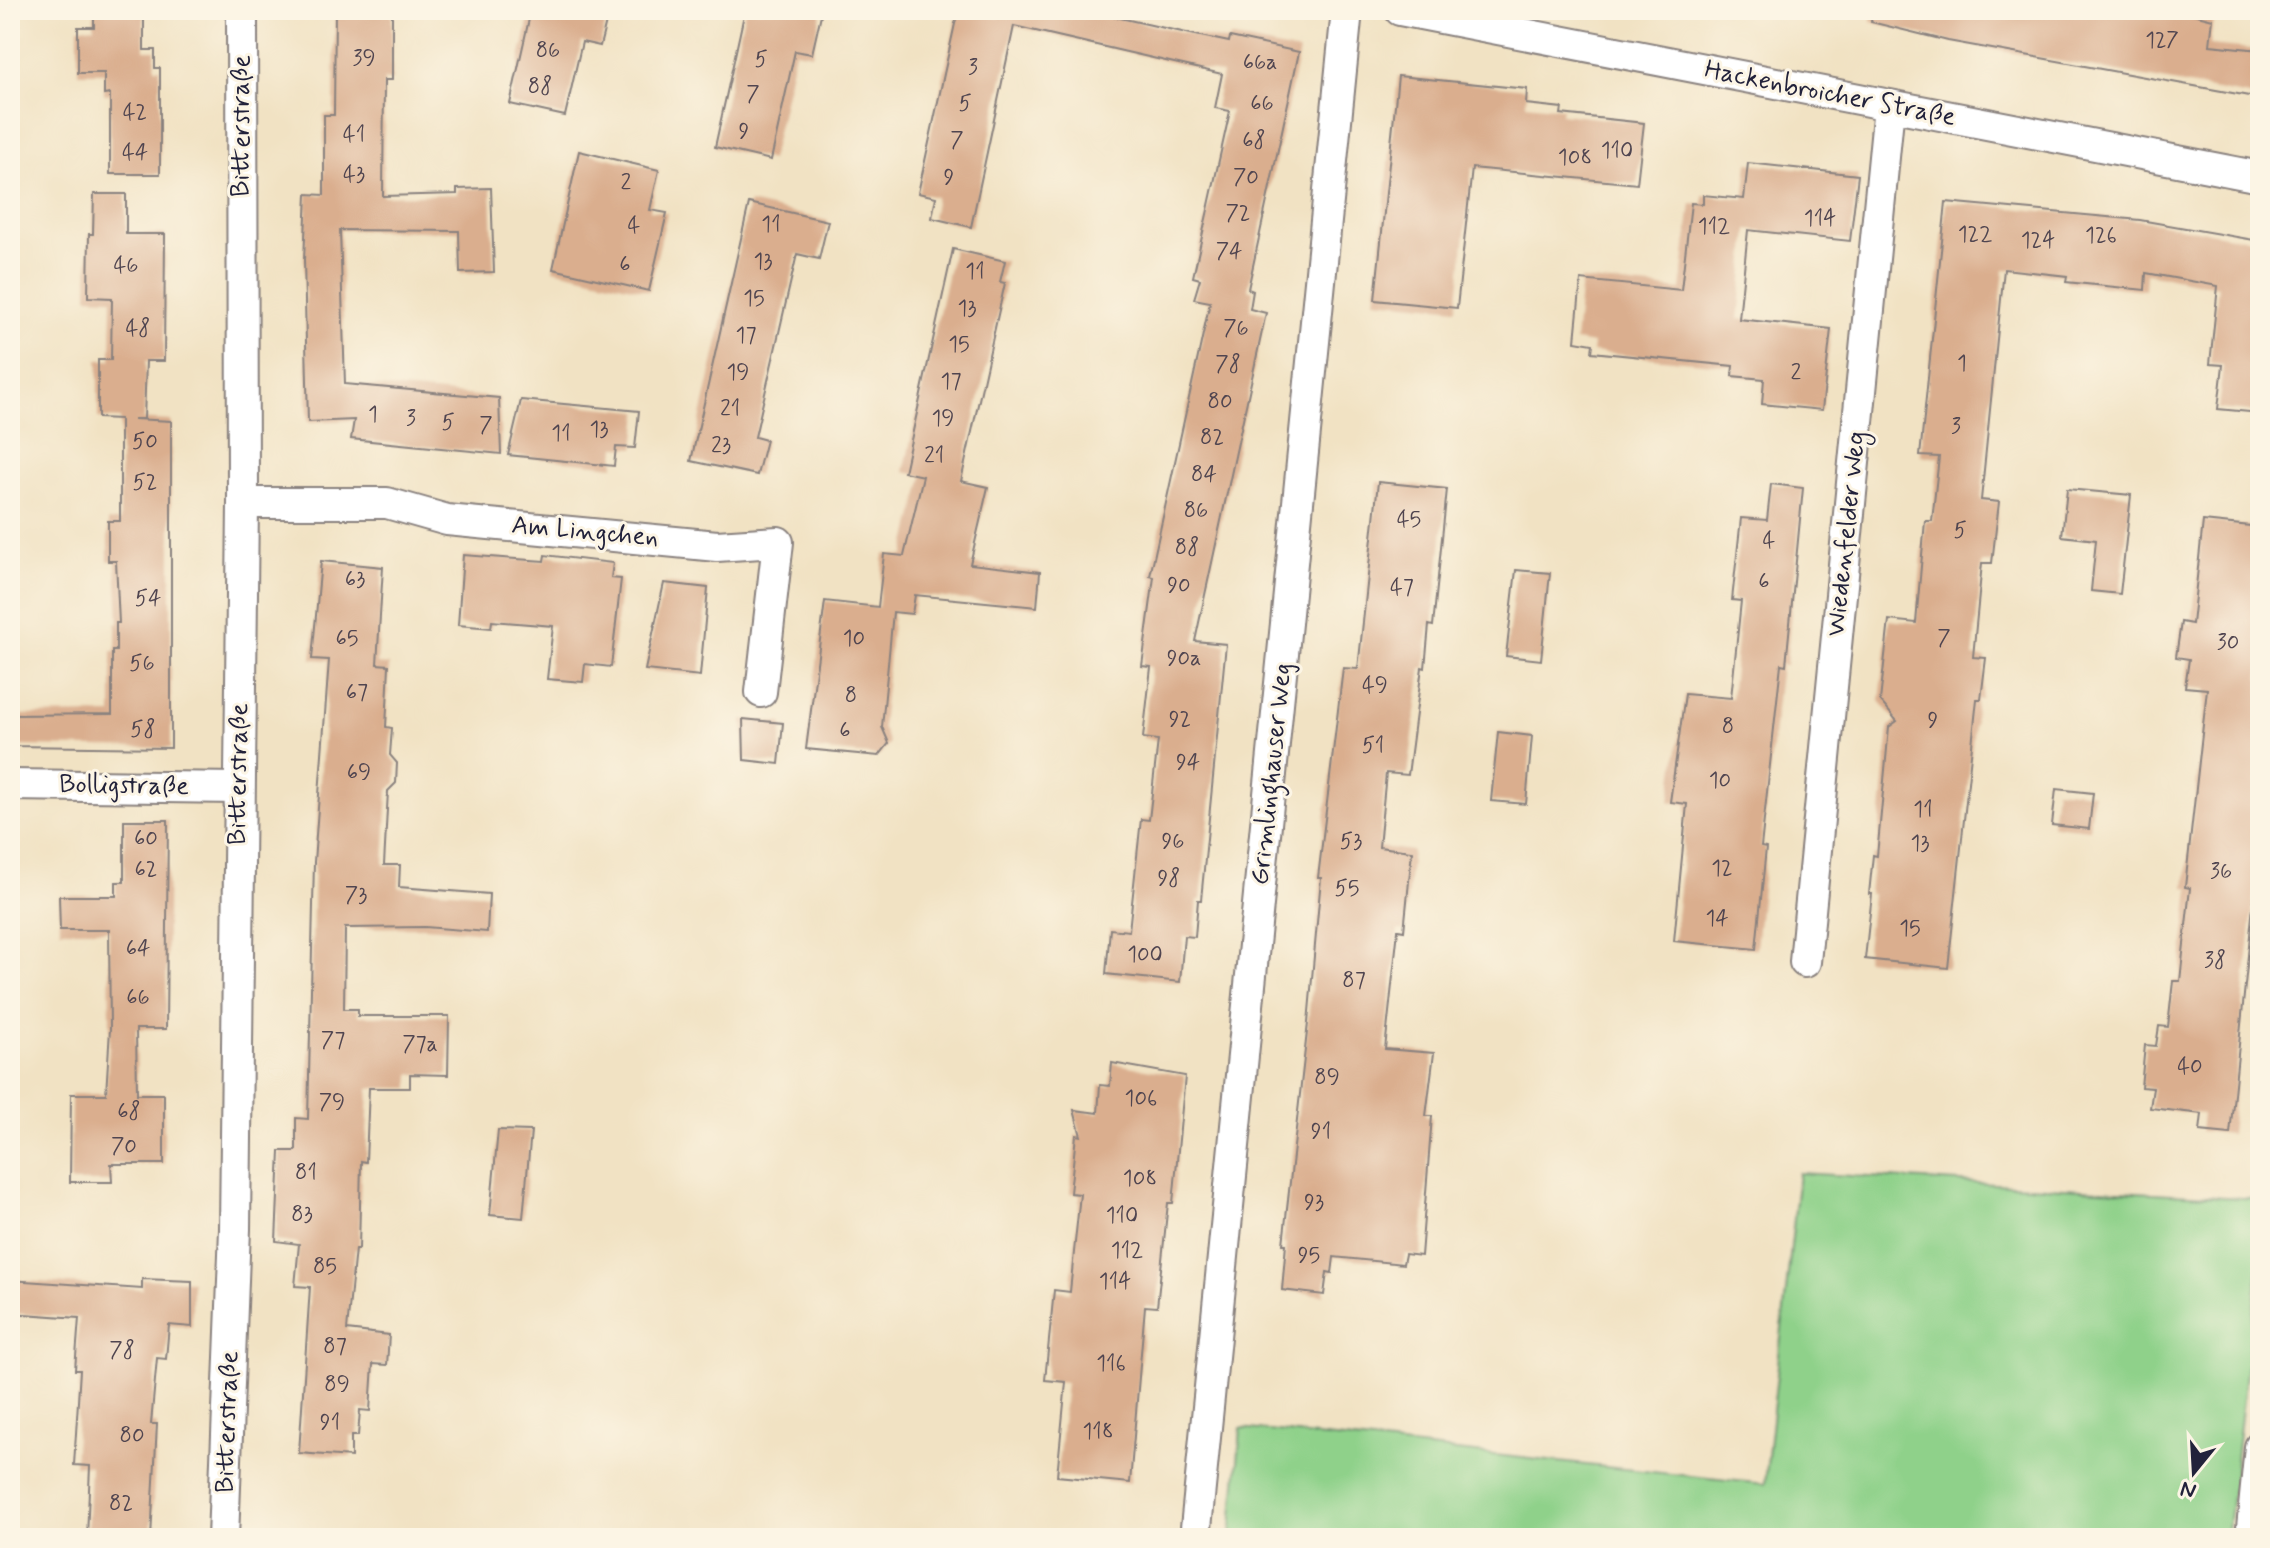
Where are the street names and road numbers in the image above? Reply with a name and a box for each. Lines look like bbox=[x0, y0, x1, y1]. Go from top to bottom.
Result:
street label: Hackenbroicher Straße bbox=[1702, 53, 1959, 135]
street label: Bitterstraße bbox=[225, 55, 259, 197]
street label: Wiedenfelder Weg bbox=[1819, 430, 1877, 638]
street label: Am Lingchen bbox=[510, 509, 660, 555]
street label: Grimlinghauser Weg bbox=[1243, 661, 1304, 887]
street label: Bitterstraße bbox=[221, 702, 257, 845]
street label: Bolligstraße bbox=[59, 768, 189, 804]
street label: Bitterstraße bbox=[209, 1350, 247, 1494]

